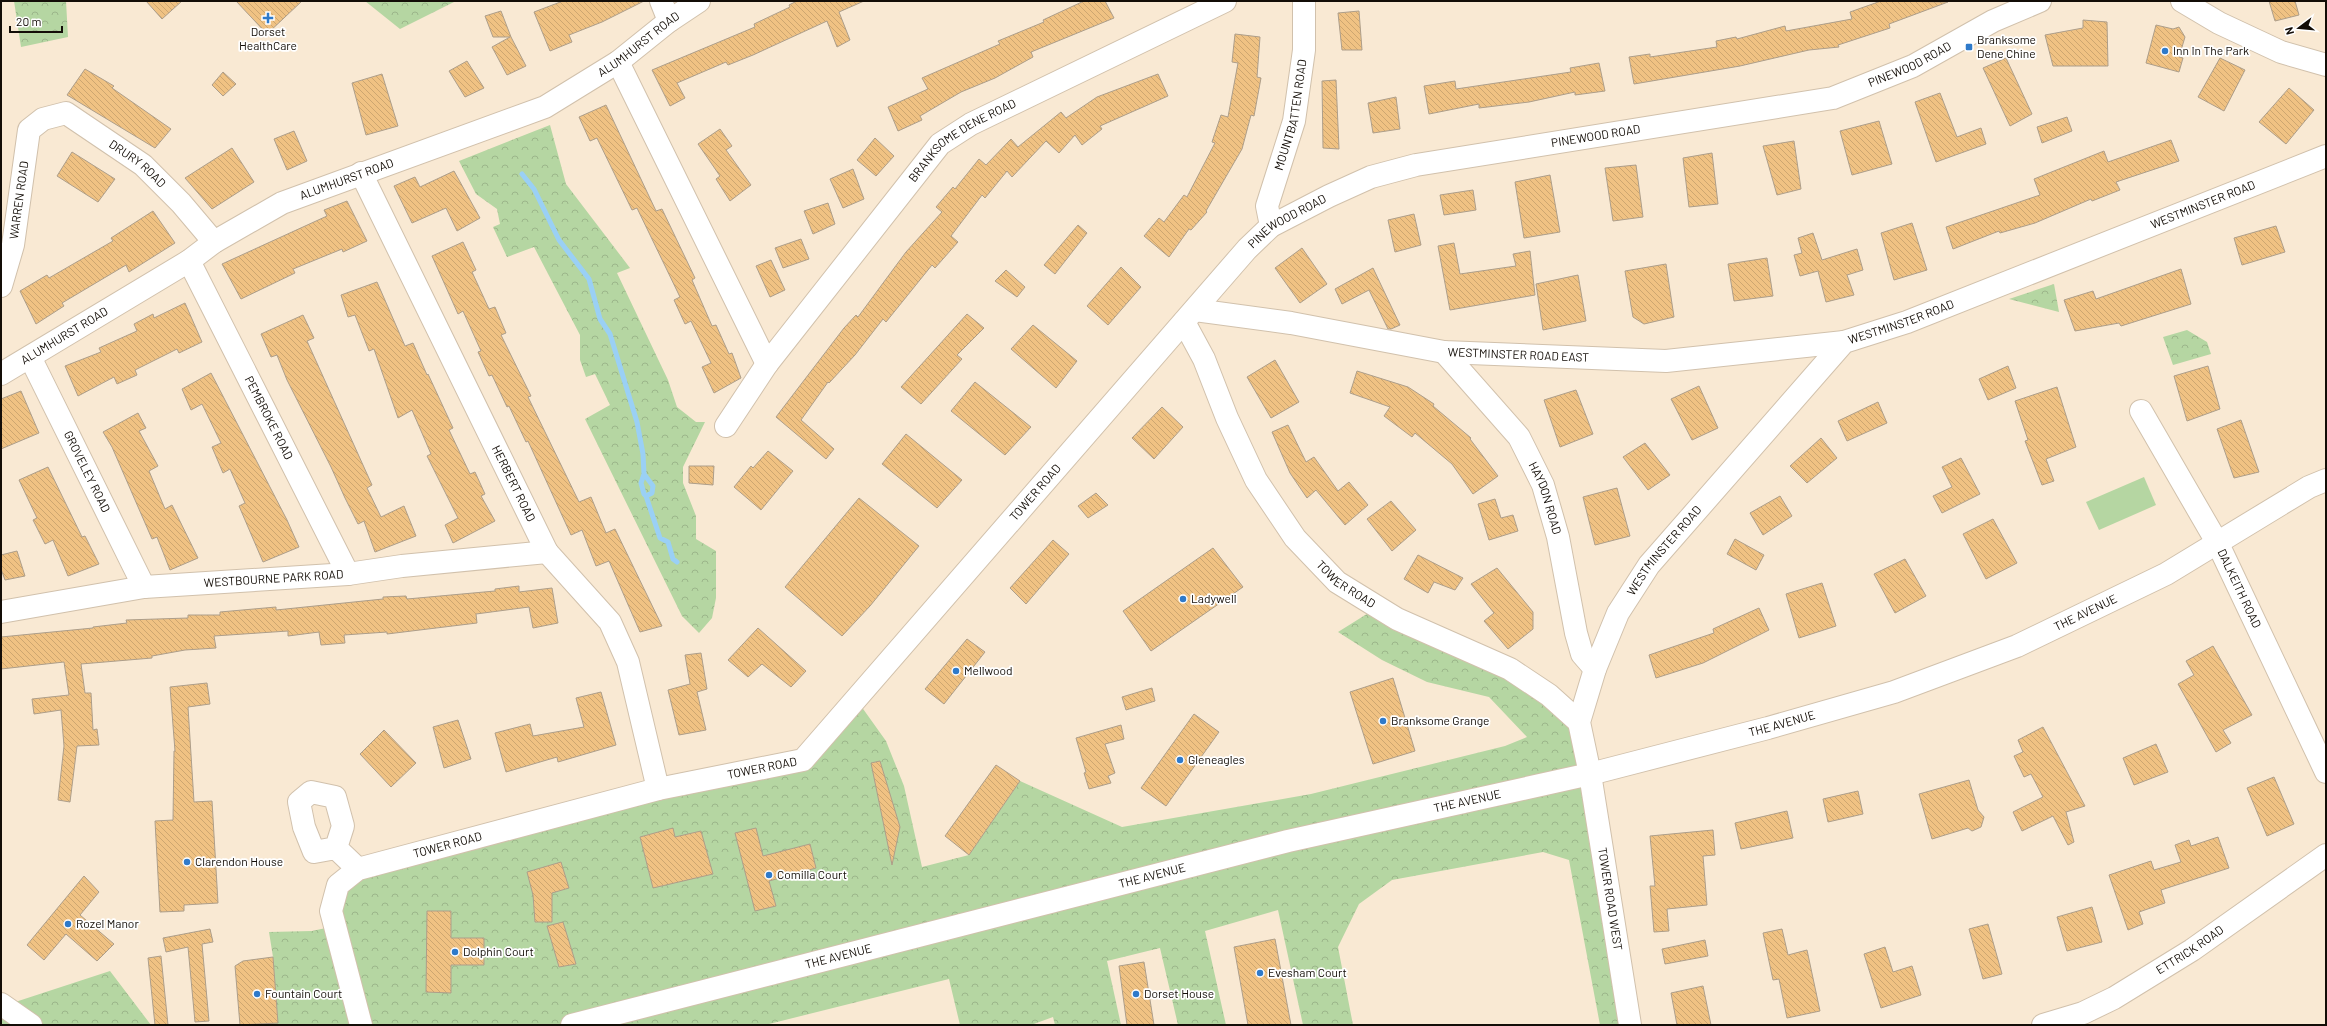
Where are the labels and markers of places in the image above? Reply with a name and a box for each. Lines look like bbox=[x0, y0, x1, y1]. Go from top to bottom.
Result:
marker: Dorset HealthCare bbox=[262, 12, 274, 24]
place label: Dorset HealthCare bbox=[239, 24, 297, 52]
place label: Branksome Dene Chine bbox=[1977, 32, 2036, 60]
marker: Branksome Dene Chine bbox=[1964, 42, 1974, 52]
place label: Inn In The Park bbox=[2173, 43, 2249, 57]
marker: Inn In The Park bbox=[2160, 46, 2170, 56]
place label: Ladywell bbox=[1191, 591, 1236, 605]
marker: Ladywell bbox=[1178, 594, 1188, 604]
place label: Mellwood bbox=[964, 663, 1013, 677]
marker: Mellwood bbox=[951, 666, 961, 676]
place label: Branksome Grange bbox=[1391, 713, 1490, 727]
marker: Branksome Grange bbox=[1378, 716, 1388, 726]
place label: Gleneagles bbox=[1188, 752, 1245, 766]
marker: Gleneagles bbox=[1175, 755, 1185, 765]
place label: Clarendon House bbox=[195, 854, 283, 868]
marker: Clarendon House bbox=[182, 857, 192, 867]
place label: Comilla Court bbox=[777, 867, 847, 881]
marker: Comilla Court bbox=[764, 870, 774, 880]
place label: Rozel Manor bbox=[76, 916, 139, 930]
marker: Rozel Manor bbox=[63, 919, 73, 929]
place label: Dolphin Court bbox=[463, 944, 534, 958]
marker: Dolphin Court bbox=[450, 947, 460, 957]
place label: Evesham Court bbox=[1268, 965, 1347, 979]
marker: Evesham Court bbox=[1255, 968, 1265, 978]
place label: Fountain Court bbox=[265, 986, 342, 1000]
place label: Dorset House bbox=[1144, 986, 1214, 1000]
marker: Fountain Court bbox=[252, 989, 262, 999]
marker: Dorset House bbox=[1131, 989, 1141, 999]

